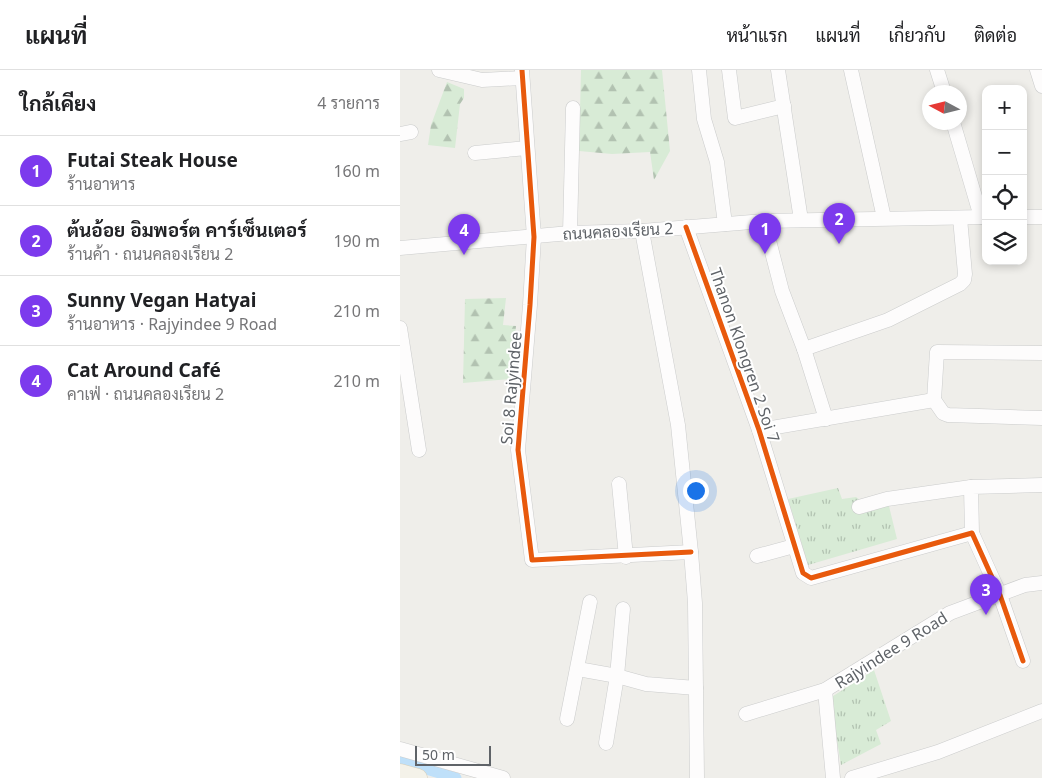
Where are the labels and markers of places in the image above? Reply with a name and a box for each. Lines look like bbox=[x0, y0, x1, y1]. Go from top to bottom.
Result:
pin: 2 bbox=[823, 203, 855, 244]
pin: 1 bbox=[749, 213, 781, 254]
pin: 4 bbox=[448, 214, 480, 255]
pin: 3 bbox=[970, 574, 1002, 615]

